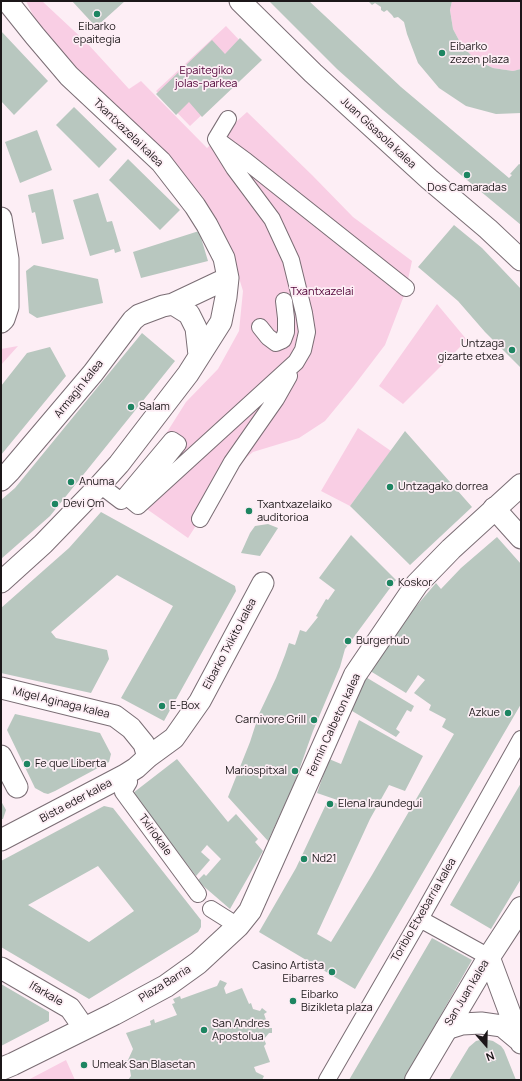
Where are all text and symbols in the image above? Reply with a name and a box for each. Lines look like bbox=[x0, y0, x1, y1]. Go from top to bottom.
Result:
marker: Eibarko epaitegia bbox=[92, 9, 102, 19]
place label: Eibarko epaitegia bbox=[73, 20, 121, 46]
place label: Eibarko zezen plaza bbox=[450, 40, 509, 66]
marker: Eibarko zezen plaza bbox=[437, 48, 447, 58]
park label: Epaitegiko jolas-parkea bbox=[175, 64, 237, 90]
street label: Juan Gisasola kalea bbox=[338, 95, 418, 171]
street label: Txantxazelai kalea bbox=[90, 96, 166, 170]
marker: Dos Camaradas bbox=[462, 170, 472, 180]
place label: Dos Camaradas bbox=[427, 181, 507, 195]
park label: Txantxazelai bbox=[290, 285, 354, 299]
place label: Untzaga gizarte etxea bbox=[438, 337, 504, 363]
marker: Untzaga gizarte etxea bbox=[507, 345, 517, 355]
street label: Armagin kalea bbox=[52, 357, 106, 421]
place label: Salam bbox=[139, 400, 170, 414]
marker: Salam bbox=[126, 402, 136, 412]
place label: Anuma bbox=[79, 475, 114, 489]
marker: Anuma bbox=[66, 477, 76, 487]
place label: Untzagako dorrea bbox=[398, 480, 488, 494]
marker: Untzagako dorrea bbox=[385, 482, 395, 492]
place label: Devi Om bbox=[63, 497, 104, 511]
place label: Txantxazelaiko auditorioa bbox=[257, 498, 332, 524]
marker: Devi Om bbox=[50, 499, 60, 509]
marker: Txantxazelaiko auditorioa bbox=[244, 506, 254, 516]
place label: Koskor bbox=[398, 576, 432, 590]
marker: Koskor bbox=[385, 578, 395, 588]
street label: Eibarko Txikito kalea bbox=[200, 596, 260, 692]
place label: Burgerhub bbox=[356, 634, 410, 648]
marker: Burgerhub bbox=[343, 636, 353, 646]
street label: Fermin Calbeton kalea bbox=[304, 672, 364, 778]
street label: Migel Aginaga kalea bbox=[11, 685, 111, 721]
place label: E-Box bbox=[170, 699, 200, 713]
marker: E-Box bbox=[157, 701, 167, 711]
place label: Azkue bbox=[469, 706, 500, 720]
marker: Azkue bbox=[503, 708, 513, 718]
place label: Carnivore Grill bbox=[235, 713, 306, 727]
marker: Carnivore Grill bbox=[309, 715, 319, 725]
place label: Fe que Liberta bbox=[35, 757, 106, 771]
marker: Fe que Liberta bbox=[22, 759, 32, 769]
place label: Mariospitxal bbox=[225, 764, 287, 778]
marker: Mariospitxal bbox=[290, 766, 300, 776]
street label: Bista eder kalea bbox=[38, 776, 114, 826]
place label: Elena Iraundegui bbox=[338, 797, 422, 811]
marker: Elena Iraundegui bbox=[325, 799, 335, 809]
street label: Txiriokale bbox=[136, 812, 174, 858]
place label: Nd21 bbox=[312, 852, 337, 866]
marker: Nd21 bbox=[299, 854, 309, 864]
street label: Toribio Etxebarria kalea bbox=[389, 856, 459, 964]
street label: San Juan kalea bbox=[442, 958, 492, 1028]
place label: Casino Artista Eibarres bbox=[252, 959, 324, 985]
street label: Plaza Barria bbox=[137, 963, 193, 1005]
marker: Casino Artista Eibarres bbox=[327, 967, 337, 977]
street label: Ifarkale bbox=[27, 979, 65, 1009]
place label: Eibarko Bizikleta plaza bbox=[301, 988, 373, 1014]
marker: Eibarko Bizikleta plaza bbox=[288, 996, 298, 1006]
place label: San Andres Apostolua bbox=[212, 1017, 270, 1043]
marker: San Andres Apostolua bbox=[199, 1025, 209, 1035]
north arrow bbox=[466, 1025, 506, 1065]
text: N bbox=[484, 1048, 497, 1065]
place label: Umeak San Blasetan bbox=[92, 1058, 195, 1072]
marker: Umeak San Blasetan bbox=[79, 1060, 89, 1070]

